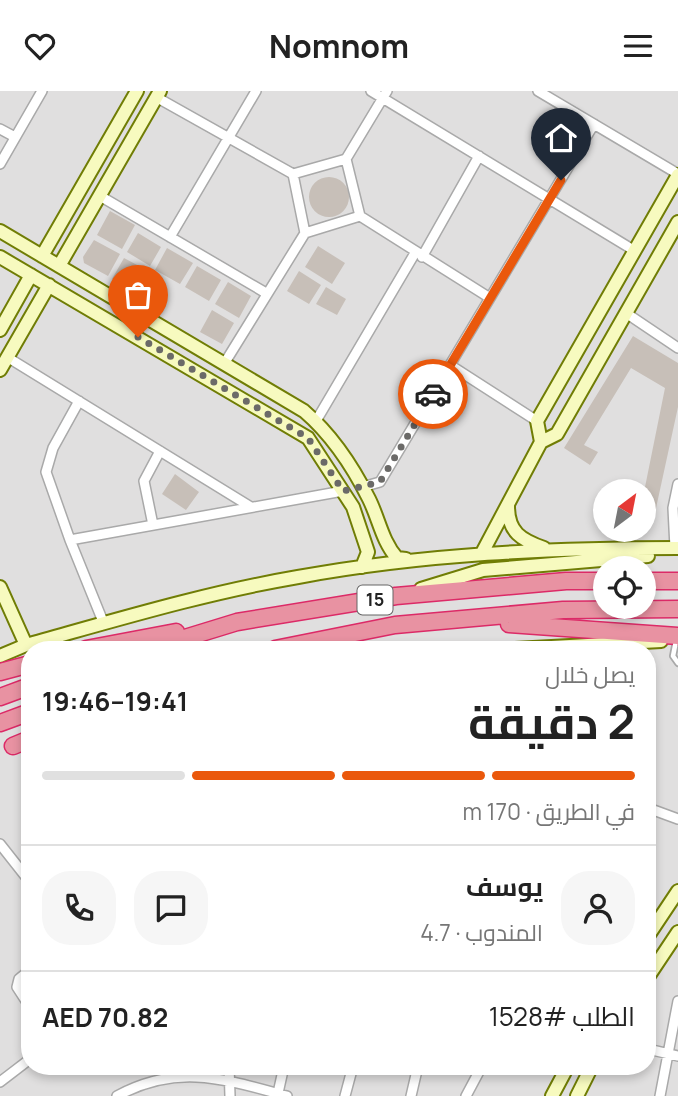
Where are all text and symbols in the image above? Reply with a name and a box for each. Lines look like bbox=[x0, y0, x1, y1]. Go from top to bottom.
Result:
text: Nomnom bbox=[269, 24, 409, 68]
icon: heart bbox=[21, 27, 59, 65]
icon: menu bbox=[619, 27, 657, 65]
pin bbox=[531, 108, 591, 180]
icon: home bbox=[542, 119, 580, 157]
pin bbox=[108, 265, 168, 337]
icon: bag bbox=[119, 276, 157, 314]
courier bbox=[398, 359, 468, 429]
icon: car bbox=[414, 375, 452, 413]
north arrow bbox=[593, 479, 656, 543]
map controls bbox=[593, 479, 656, 619]
button: locate bbox=[593, 556, 656, 619]
road number: 15 bbox=[358, 585, 392, 615]
text: يصل خلال bbox=[545, 658, 635, 690]
text: 19:41–19:46 bbox=[42, 683, 188, 719]
text: 2 دقيقة bbox=[468, 690, 635, 753]
text: في الطريق · 170 m bbox=[462, 795, 635, 827]
text: يوسف bbox=[466, 868, 543, 904]
button: phone bbox=[42, 871, 116, 945]
button: chat bbox=[134, 871, 208, 945]
button: person bbox=[561, 871, 635, 945]
text: المندوب · 4.7 bbox=[420, 916, 543, 948]
text: الطلب #1528 bbox=[489, 998, 635, 1034]
text: AED 70.82 bbox=[42, 999, 168, 1035]

